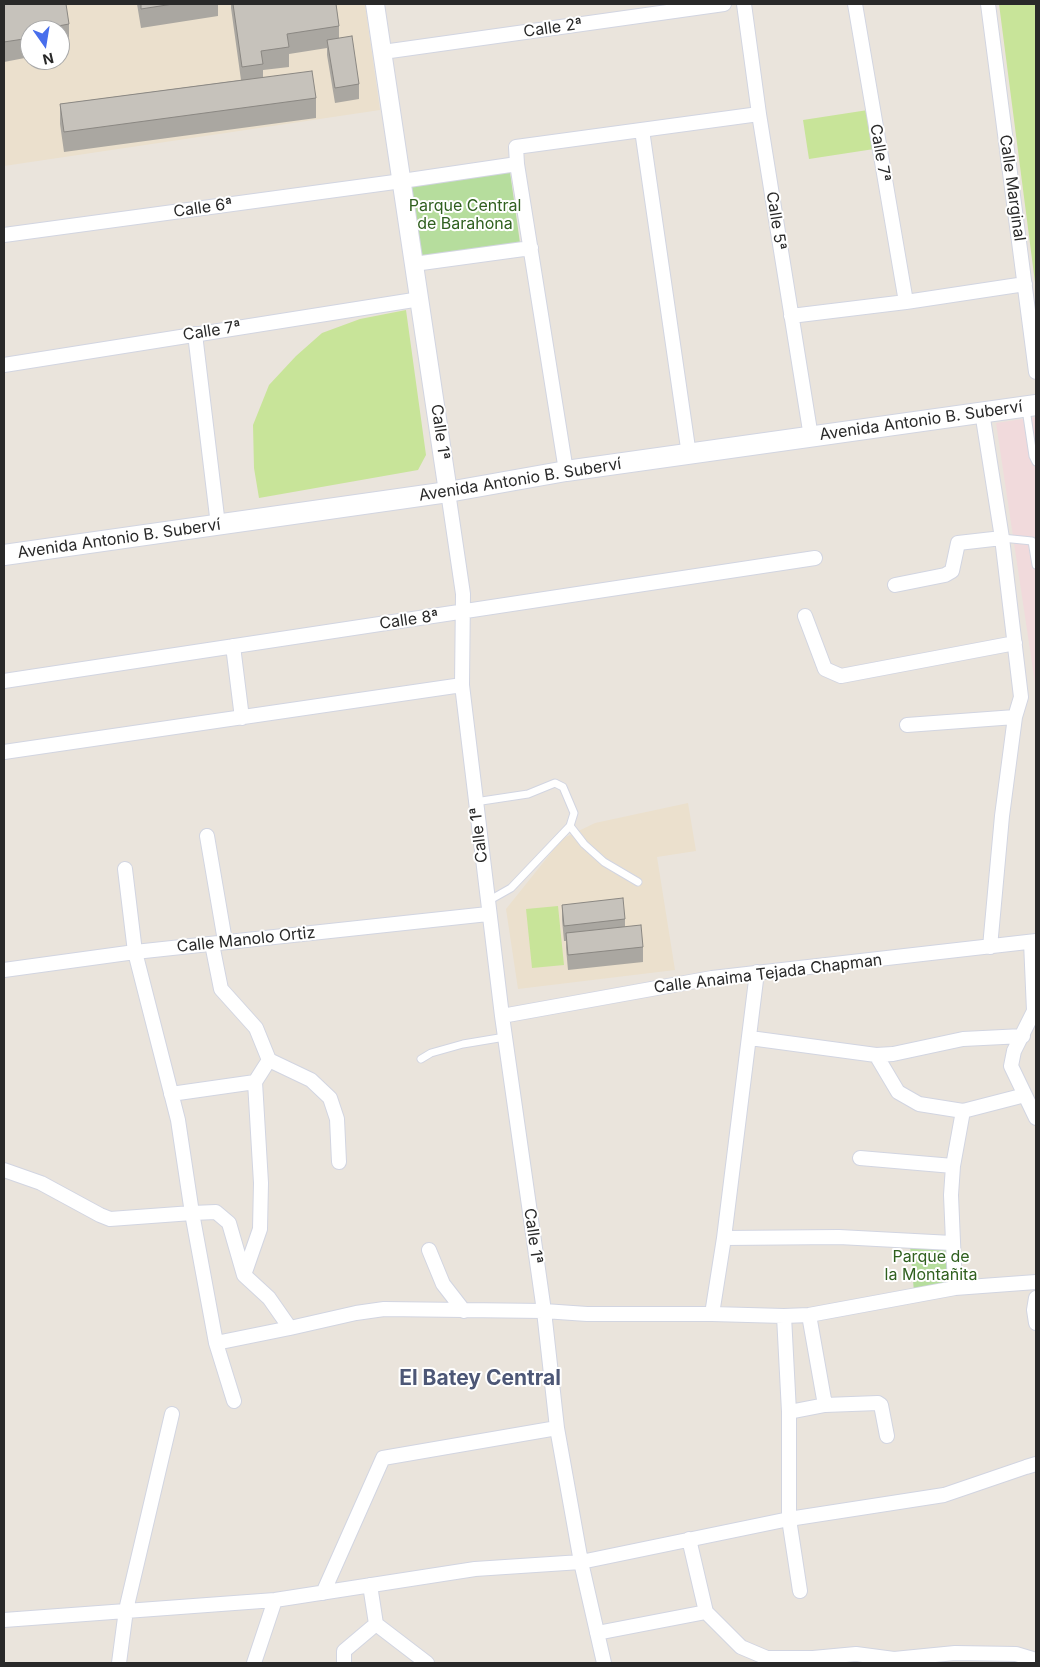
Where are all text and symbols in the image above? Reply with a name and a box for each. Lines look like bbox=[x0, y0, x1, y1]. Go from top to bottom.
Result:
street label: Calle 2ª bbox=[522, 14, 584, 42]
north arrow bbox=[20, 20, 70, 70]
text: N bbox=[41, 50, 55, 69]
street label: Calle 7ª bbox=[865, 123, 895, 183]
street label: Calle Marginal bbox=[995, 133, 1029, 243]
street label: Calle 5ª bbox=[762, 190, 790, 252]
street label: Calle 6ª bbox=[172, 194, 234, 222]
park label: Parque Central de Barahona bbox=[409, 196, 521, 234]
street label: Calle 7ª bbox=[182, 317, 242, 345]
street label: Avenida Antonio B. Suberví bbox=[818, 397, 1024, 445]
street label: Calle 1ª bbox=[427, 403, 453, 461]
street label: Avenida Antonio B. Suberví bbox=[417, 455, 623, 505]
street label: Avenida Antonio B. Suberví bbox=[16, 515, 222, 563]
street label: Calle 8ª bbox=[378, 606, 440, 634]
street label: Calle 1ª bbox=[466, 806, 492, 864]
street label: Calle Manolo Ortiz bbox=[176, 923, 316, 957]
street label: Calle Anaima Tejada Chapman bbox=[653, 950, 883, 998]
street label: Calle 1ª bbox=[520, 1207, 546, 1265]
park label: Parque de la Montañita bbox=[885, 1247, 977, 1285]
district label: El Batey Central bbox=[399, 1366, 561, 1392]

